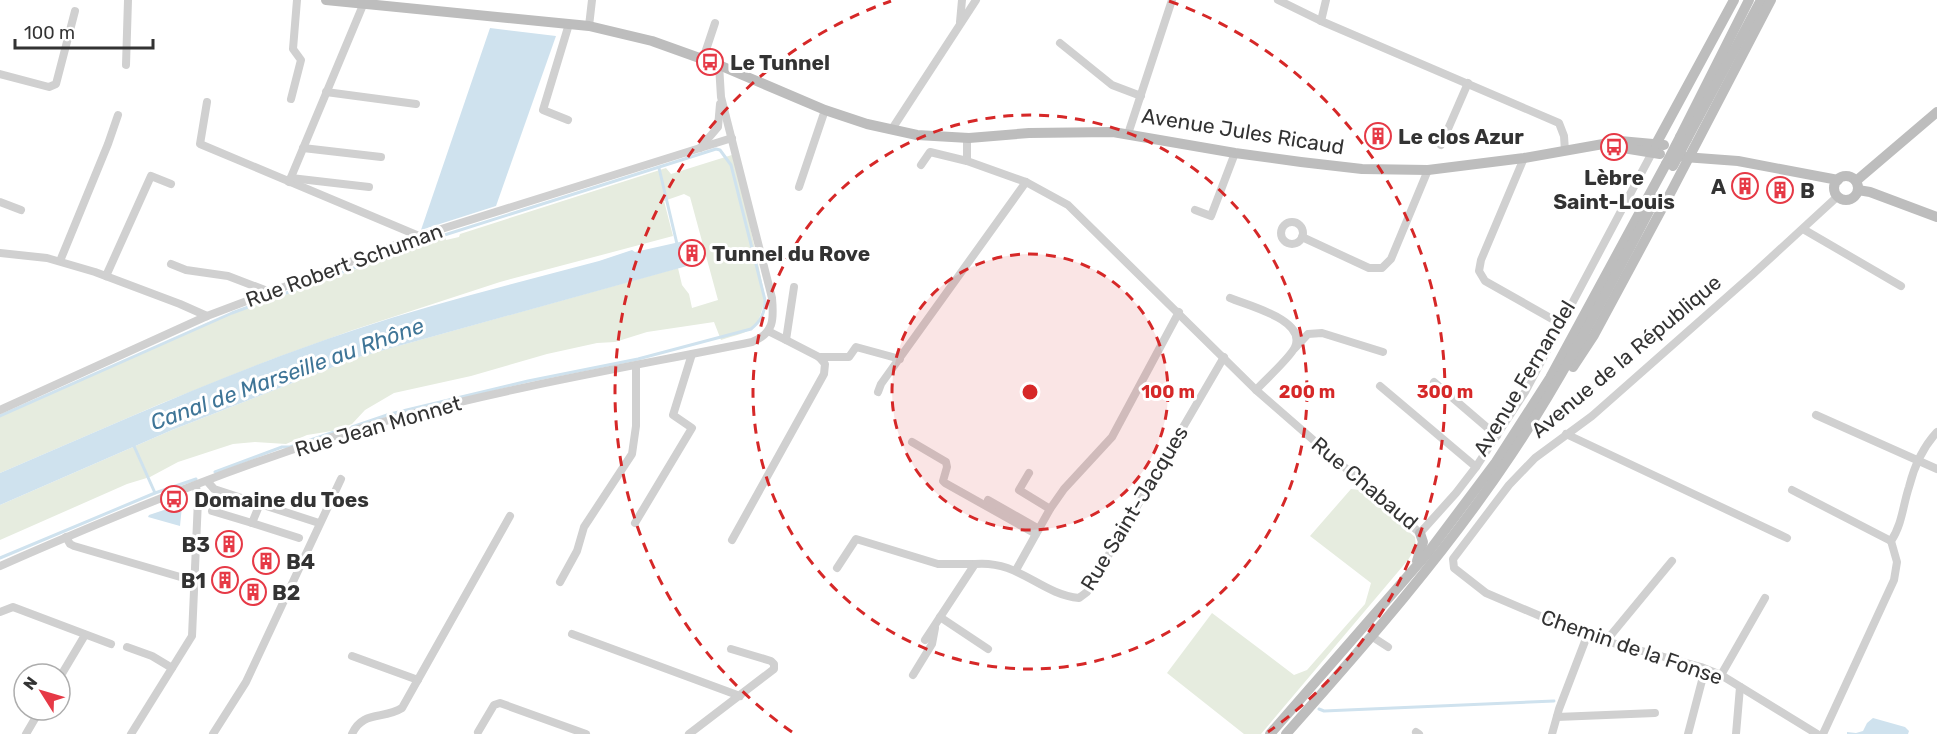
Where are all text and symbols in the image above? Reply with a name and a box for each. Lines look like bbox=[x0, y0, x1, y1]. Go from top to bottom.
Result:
scale bar bbox=[15, 12, 153, 50]
text: 100 m bbox=[24, 22, 75, 44]
bus stop icon: Le Tunnel bbox=[695, 47, 725, 77]
place label: Le Tunnel bbox=[730, 50, 830, 75]
street label: Avenue Jules Ricaud bbox=[1140, 103, 1346, 159]
building icon: Le clos Azur bbox=[1363, 121, 1393, 151]
place label: Le clos Azur bbox=[1398, 124, 1524, 149]
bus stop icon: Lèbre Saint-Louis bbox=[1599, 132, 1629, 162]
place label: Lèbre Saint-Louis bbox=[1553, 165, 1675, 214]
building icon: A bbox=[1730, 171, 1760, 201]
place label: A bbox=[1711, 174, 1726, 199]
building icon: B bbox=[1765, 175, 1795, 205]
place label: B bbox=[1800, 178, 1815, 203]
street label: Rue Robert Schuman bbox=[242, 218, 446, 312]
building icon: Tunnel du Rove bbox=[677, 238, 707, 268]
place label: Tunnel du Rove bbox=[712, 241, 870, 266]
street label: Avenue de la République bbox=[1526, 269, 1726, 443]
street label: Avenue Fernandel bbox=[1468, 296, 1580, 460]
water label: Canal de Marseille au Rhône bbox=[146, 312, 428, 436]
text: 100 m bbox=[1141, 381, 1195, 403]
text: 200 m bbox=[1279, 381, 1335, 403]
text: 300 m bbox=[1417, 381, 1473, 403]
centre of rings bbox=[1020, 382, 1040, 402]
street label: Rue Jean Monnet bbox=[292, 390, 464, 462]
street label: Rue Saint-Jacques bbox=[1075, 421, 1193, 595]
street label: Rue Chabaud bbox=[1307, 431, 1423, 535]
bus stop icon: Domaine du Toes bbox=[159, 484, 189, 514]
place label: Domaine du Toes bbox=[194, 487, 369, 512]
building icon: B3 bbox=[214, 529, 244, 559]
place label: B3 bbox=[181, 532, 210, 557]
building icon: B4 bbox=[251, 546, 281, 576]
place label: B4 bbox=[286, 549, 315, 574]
building icon: B1 bbox=[210, 565, 240, 595]
place label: B1 bbox=[181, 568, 206, 593]
building icon: B2 bbox=[238, 577, 268, 607]
place label: B2 bbox=[272, 580, 300, 605]
street label: Chemin de la Fonse bbox=[1538, 604, 1726, 690]
north arrow bbox=[12, 662, 72, 722]
text: N bbox=[19, 673, 41, 694]

